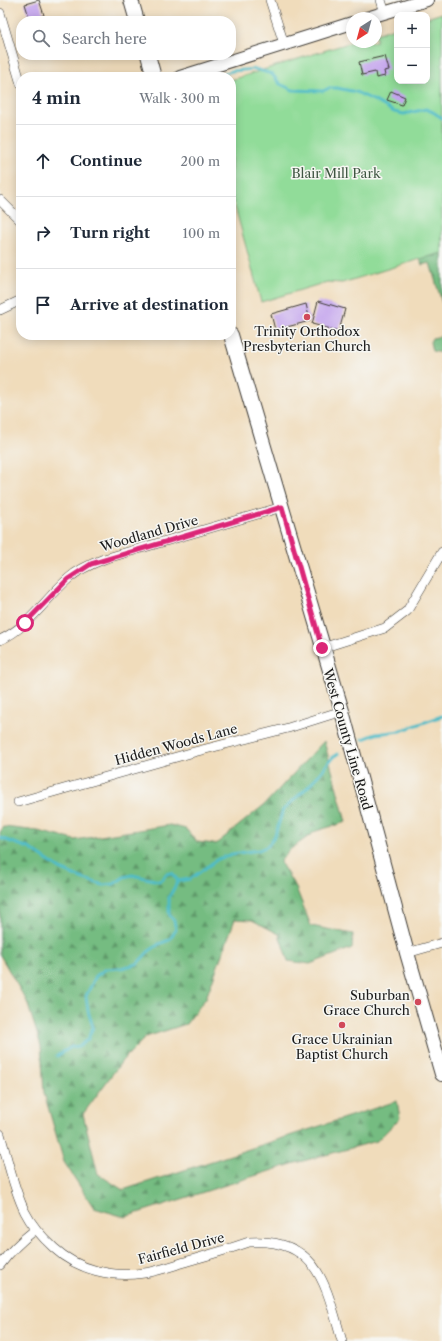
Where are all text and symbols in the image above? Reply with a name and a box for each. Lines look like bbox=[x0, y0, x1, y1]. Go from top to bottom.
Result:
north arrow bbox=[346, 12, 382, 48]
map controls bbox=[394, 12, 430, 84]
button: + bbox=[394, 12, 430, 48]
search box bbox=[16, 16, 236, 60]
icon: search bbox=[30, 27, 52, 49]
text: Search here bbox=[62, 29, 147, 48]
button: − bbox=[394, 48, 430, 84]
text: 4 min bbox=[32, 88, 81, 108]
text: Walk · 300 m bbox=[139, 90, 220, 106]
icon: ahead bbox=[32, 150, 54, 172]
text: Continue bbox=[70, 151, 142, 170]
text: 200 m bbox=[180, 153, 220, 169]
park label: Blair Mill Park bbox=[292, 165, 381, 181]
icon: right bbox=[32, 222, 54, 244]
text: Turn right bbox=[70, 223, 150, 242]
text: 100 m bbox=[182, 225, 220, 241]
icon: arrive bbox=[32, 294, 54, 316]
text: Arrive at destination bbox=[70, 295, 229, 314]
marker: Trinity Orthodox Presbyterian Church bbox=[302, 312, 312, 322]
place label: Trinity Orthodox Presbyterian Church bbox=[243, 323, 371, 354]
street label: Woodland Drive bbox=[97, 511, 200, 555]
route start bbox=[16, 614, 34, 632]
route end bbox=[313, 639, 331, 657]
street label: West County Line Road bbox=[320, 665, 376, 812]
street label: Hidden Woods Lane bbox=[113, 720, 239, 768]
place label: Suburban Grace Church bbox=[323, 987, 410, 1018]
marker: Suburban Grace Church bbox=[413, 997, 423, 1007]
marker: Grace Ukrainian Baptist Church bbox=[337, 1020, 347, 1030]
place label: Grace Ukrainian Baptist Church bbox=[291, 1031, 393, 1062]
street label: Fairfield Drive bbox=[136, 1229, 226, 1267]

